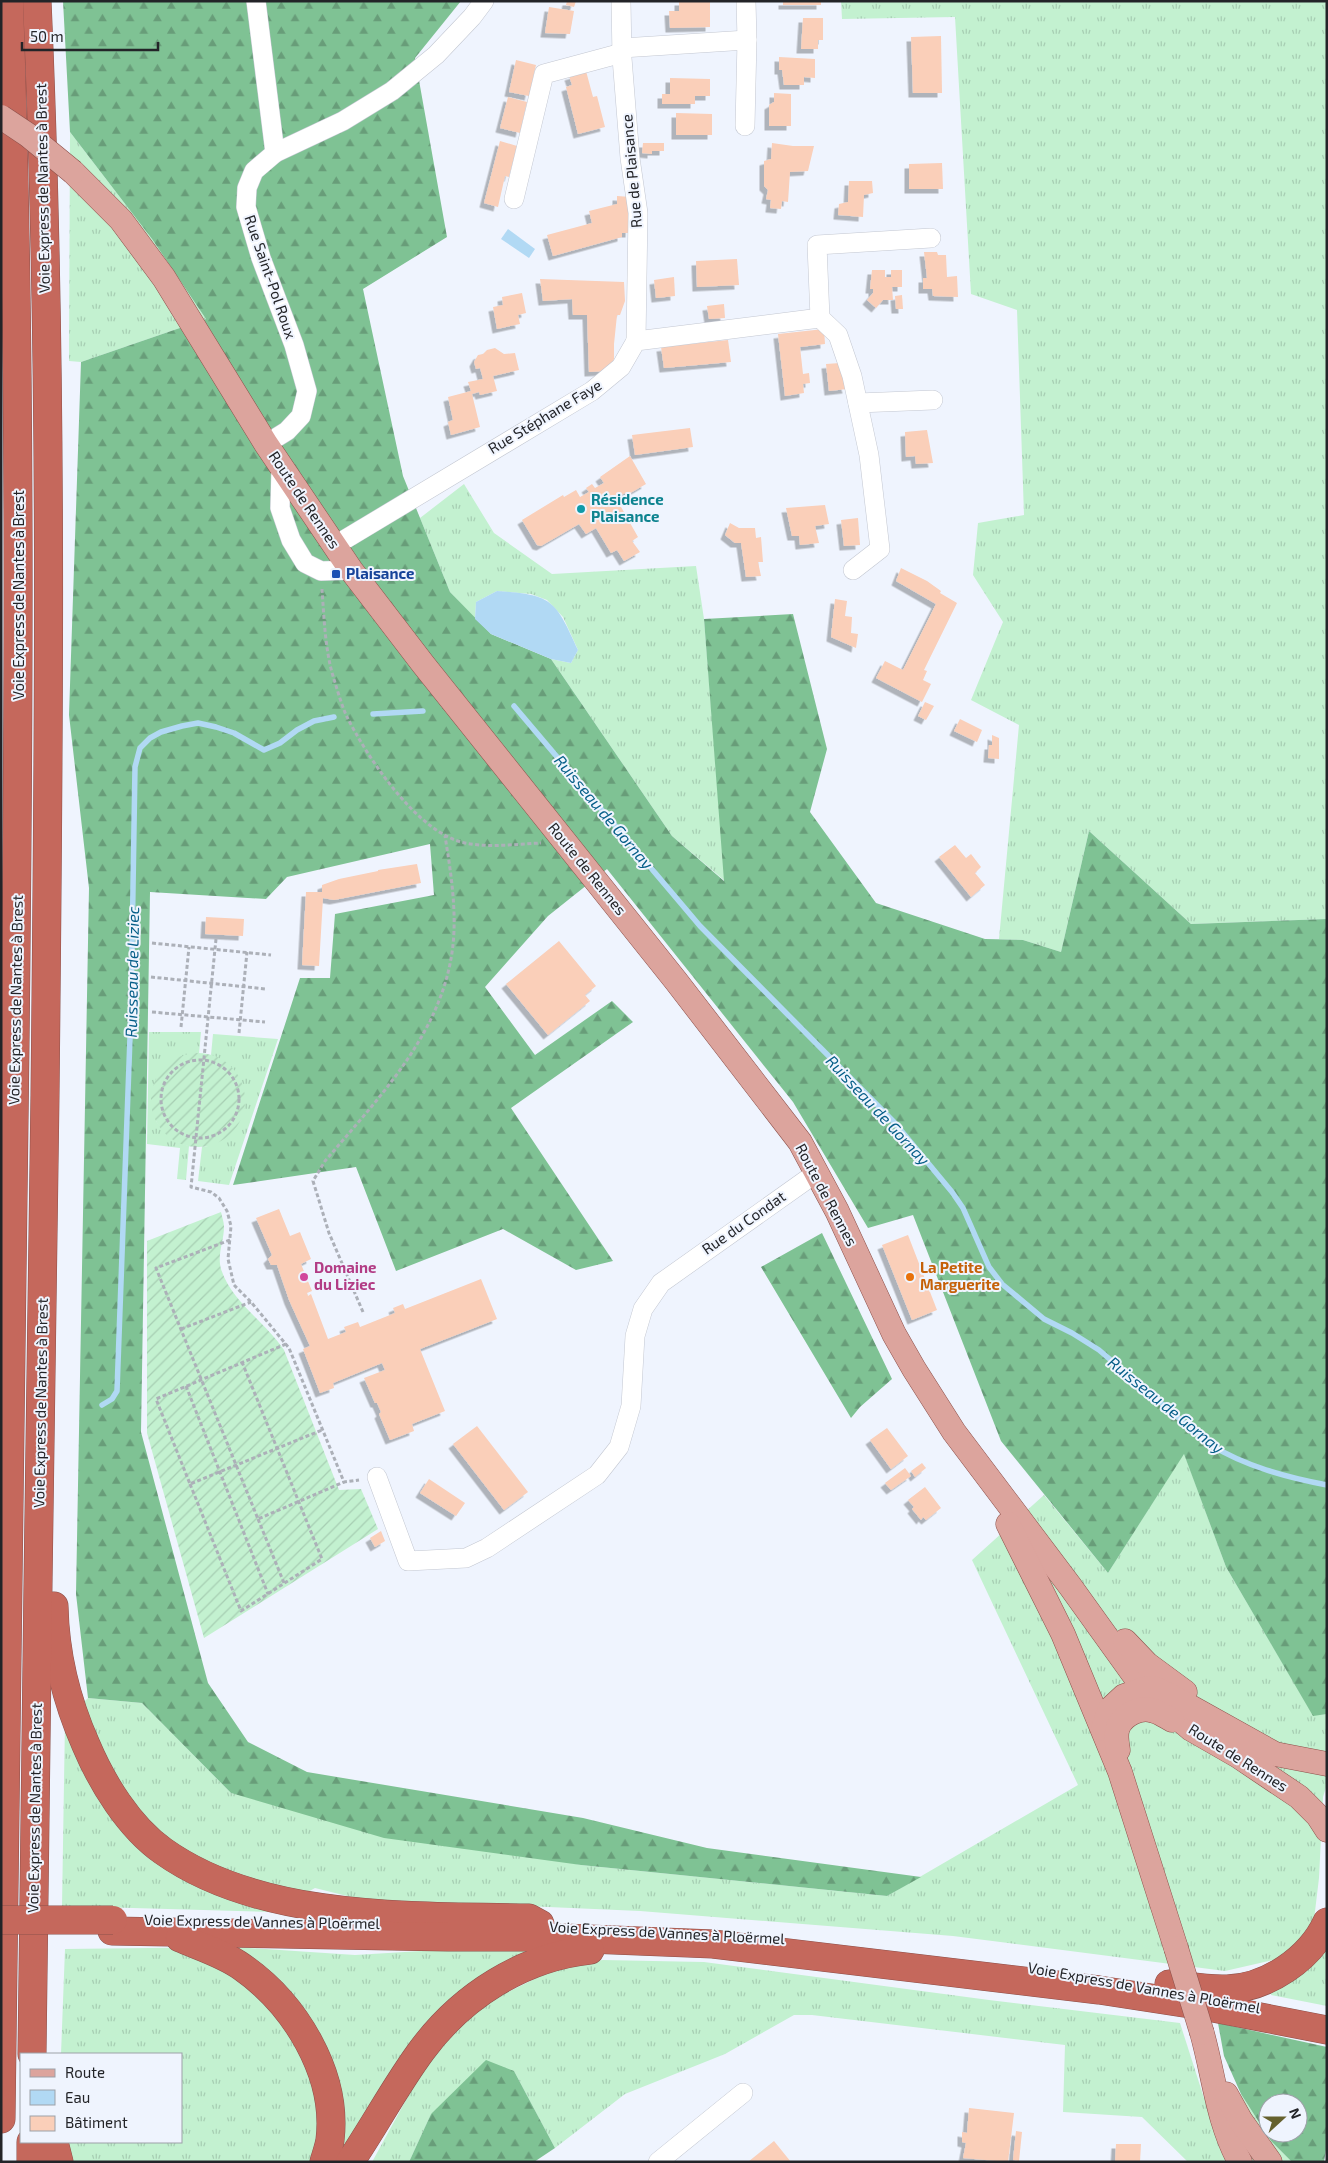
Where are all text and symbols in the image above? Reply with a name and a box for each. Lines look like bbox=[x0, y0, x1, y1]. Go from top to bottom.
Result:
scale bar bbox=[22, 20, 159, 52]
text: 50 m bbox=[30, 27, 64, 45]
street label: Voie Express de Nantes à Brest bbox=[31, 83, 53, 293]
street label: Rue de Plaisance bbox=[617, 113, 645, 229]
street label: Rue Saint-Pol Roux bbox=[241, 212, 301, 341]
street label: Rue Stéphane Faye bbox=[485, 375, 604, 457]
street label: Route de Rennes bbox=[266, 447, 344, 552]
street label: Voie Express de Nantes à Brest bbox=[9, 490, 27, 700]
place label: Résidence Plaisance bbox=[591, 490, 664, 525]
marker: Résidence Plaisance bbox=[575, 503, 587, 515]
place label: Plaisance bbox=[346, 564, 414, 582]
marker: Plaisance bbox=[330, 568, 342, 580]
water label: Ruisseau de Gornay bbox=[550, 751, 658, 874]
street label: Route de Rennes bbox=[545, 819, 631, 918]
street label: Voie Express de Nantes à Brest bbox=[4, 895, 26, 1105]
water label: Ruisseau de Liziec bbox=[121, 906, 142, 1038]
water label: Ruisseau de Gornay bbox=[822, 1051, 934, 1169]
street label: Route de Rennes bbox=[792, 1140, 862, 1249]
street label: Rue du Condat bbox=[698, 1187, 789, 1258]
place label: Domaine du Liziec bbox=[314, 1258, 376, 1293]
place label: La Petite Marguerite bbox=[920, 1258, 1000, 1293]
marker: Domaine du Liziec bbox=[298, 1271, 310, 1283]
marker: La Petite Marguerite bbox=[904, 1271, 916, 1283]
street label: Voie Express de Nantes à Brest bbox=[29, 1298, 51, 1508]
water label: Ruisseau de Gornay bbox=[1104, 1352, 1228, 1458]
street label: Voie Express de Nantes à Brest bbox=[23, 1703, 45, 1913]
street label: Route de Rennes bbox=[1186, 1719, 1292, 1795]
street label: Voie Express de Vannes à Ploërmel bbox=[144, 1910, 381, 1932]
street label: Voie Express de Vannes à Ploërmel bbox=[549, 1917, 786, 1947]
street label: Voie Express de Vannes à Ploërmel bbox=[1026, 1958, 1262, 2016]
legend bbox=[20, 2053, 182, 2143]
text: Route bbox=[65, 2063, 105, 2081]
text: Eau bbox=[65, 2088, 90, 2106]
north arrow bbox=[1258, 2093, 1308, 2143]
text: N bbox=[1286, 2105, 1305, 2121]
text: Bâtiment bbox=[65, 2113, 128, 2131]

